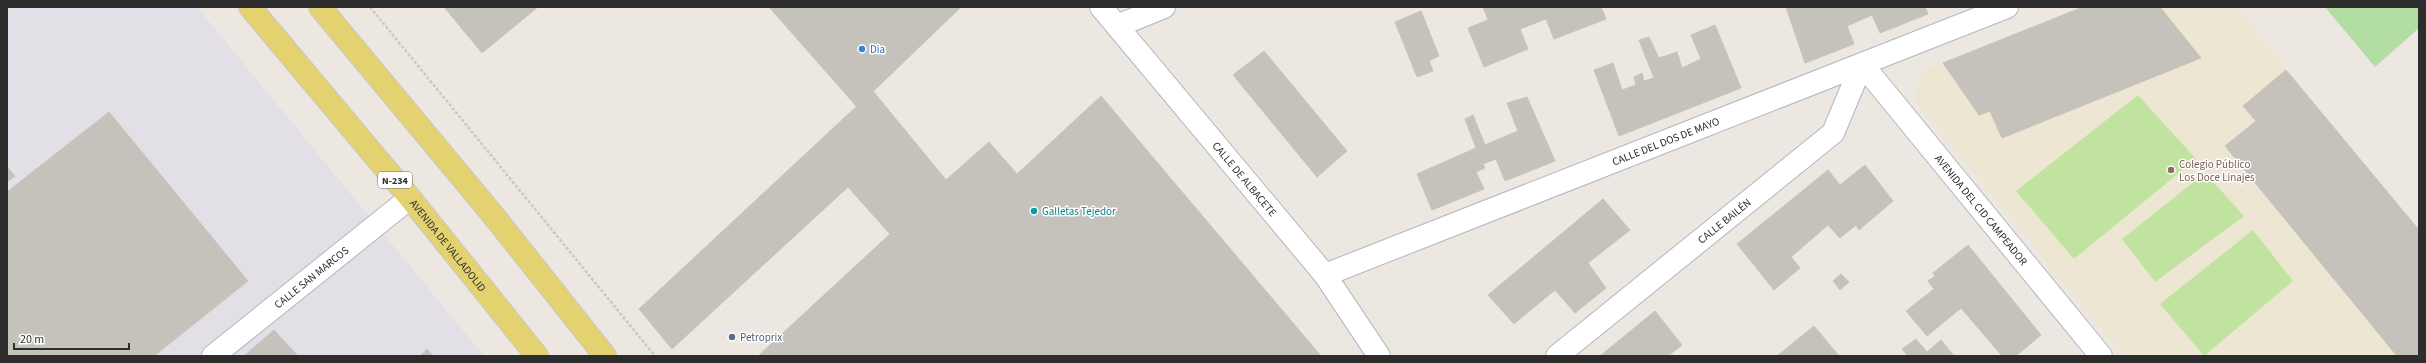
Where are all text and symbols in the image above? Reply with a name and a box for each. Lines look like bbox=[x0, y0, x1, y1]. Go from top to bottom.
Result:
place label: Dia bbox=[870, 42, 885, 57]
marker: Dia bbox=[857, 44, 867, 54]
street label: CALLE DEL DOS DE MAYO bbox=[1610, 114, 1722, 169]
street label: CALLE DE ALBACETE bbox=[1209, 139, 1280, 220]
street label: AVENIDA DEL CID CAMPEADOR bbox=[1931, 151, 2031, 269]
place label: Colegio Público Los Doce Linajes bbox=[2179, 157, 2255, 185]
marker: Colegio Público Los Doce Linajes bbox=[2166, 165, 2176, 175]
road number: N-234 bbox=[378, 172, 412, 188]
street label: CALLE BAILÉN bbox=[1695, 195, 1754, 247]
street label: AVENIDA DE VALLADOLID bbox=[406, 196, 490, 295]
place label: Galletas Tejedor bbox=[1042, 204, 1116, 219]
marker: Galletas Tejedor bbox=[1029, 206, 1039, 216]
street label: CALLE SAN MARCOS bbox=[271, 243, 352, 312]
scale bar bbox=[14, 325, 129, 351]
place label: Petroprix bbox=[740, 330, 782, 345]
text: 20 m bbox=[20, 331, 44, 348]
marker: Petroprix bbox=[727, 332, 737, 342]

